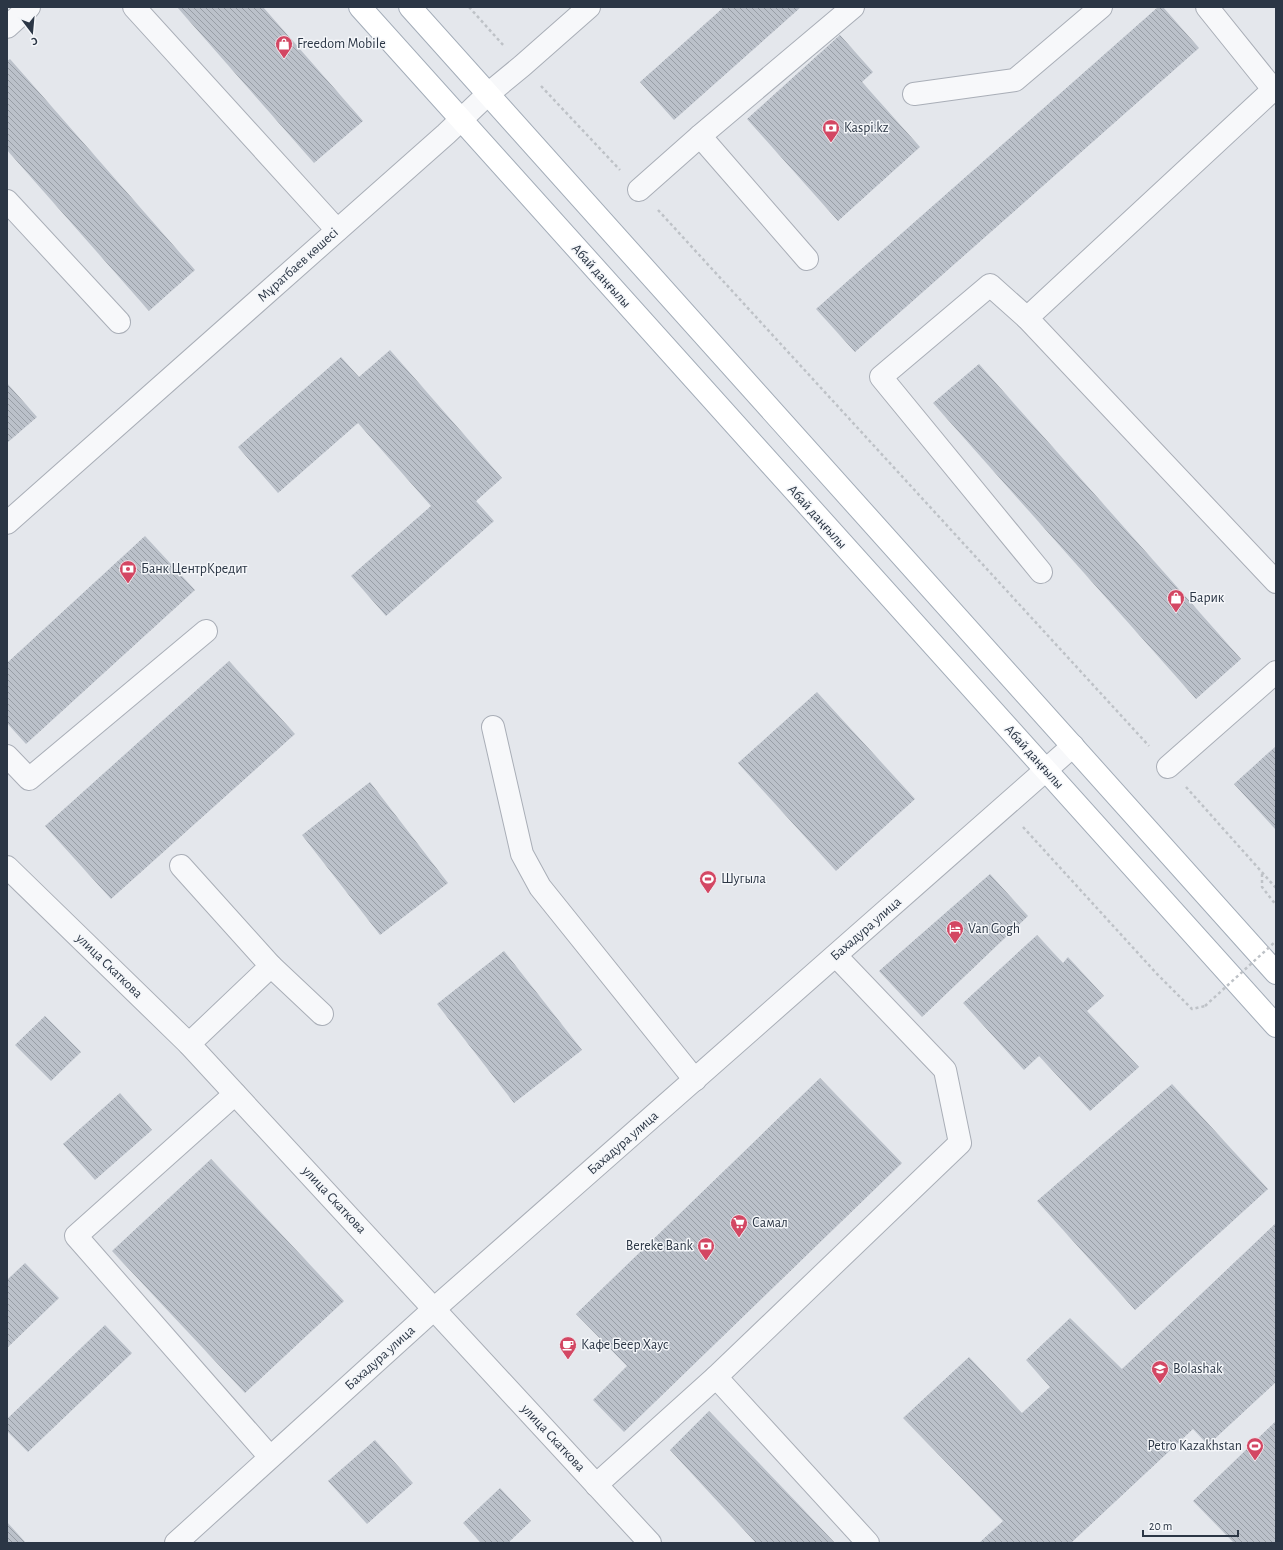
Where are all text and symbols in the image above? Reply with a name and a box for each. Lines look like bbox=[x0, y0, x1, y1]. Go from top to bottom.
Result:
north arrow bbox=[12, 12, 52, 52]
shop icon: Freedom Mobile bbox=[274, 34, 294, 59]
text: С bbox=[30, 35, 39, 47]
place label: Freedom Mobile bbox=[297, 37, 386, 51]
bank icon: Kaspi.kz bbox=[821, 118, 841, 143]
place label: Kaspi.kz bbox=[844, 121, 889, 135]
street label: Мұратбаев көшесі bbox=[255, 225, 341, 305]
street label: Абай даңғылы bbox=[569, 241, 633, 311]
street label: Абай даңғылы bbox=[785, 482, 849, 552]
bank icon: Банк ЦентрКредит bbox=[118, 559, 138, 584]
place label: Банк ЦентрКредит bbox=[141, 562, 248, 576]
shop icon: Барик bbox=[1166, 588, 1186, 613]
place label: Барик bbox=[1189, 591, 1225, 605]
street label: Абай даңғылы bbox=[1002, 722, 1066, 792]
sports icon: Шугыла bbox=[698, 869, 718, 894]
place label: Шугыла bbox=[721, 872, 767, 886]
street label: Бахадура улица bbox=[828, 894, 905, 963]
hotel icon: Van Gogh bbox=[945, 919, 965, 944]
place label: Van Gogh bbox=[968, 922, 1020, 936]
street label: улица Скаткова bbox=[72, 930, 145, 1001]
street label: Бахадура улица bbox=[585, 1108, 662, 1177]
street label: улица Скаткова bbox=[299, 1163, 369, 1237]
supermarket icon: Самал bbox=[729, 1213, 749, 1238]
place label: Самал bbox=[752, 1216, 788, 1230]
bank icon: Bereke Bank bbox=[696, 1236, 716, 1261]
place label: Bereke Bank bbox=[626, 1239, 694, 1253]
street label: Бахадура улица bbox=[342, 1323, 418, 1393]
cafe icon: Кафе Беер Хаус bbox=[558, 1335, 578, 1360]
place label: Кафе Беер Хаус bbox=[581, 1338, 669, 1352]
school or university icon: Bolashak bbox=[1150, 1359, 1170, 1384]
place label: Bolashak bbox=[1173, 1362, 1223, 1376]
street label: улица Скаткова bbox=[518, 1401, 588, 1475]
sports icon: Petro Kazakhstan bbox=[1245, 1436, 1265, 1461]
place label: Petro Kazakhstan bbox=[1148, 1439, 1242, 1453]
scale bar bbox=[1143, 1512, 1238, 1538]
text: 20 m bbox=[1149, 1520, 1172, 1532]

